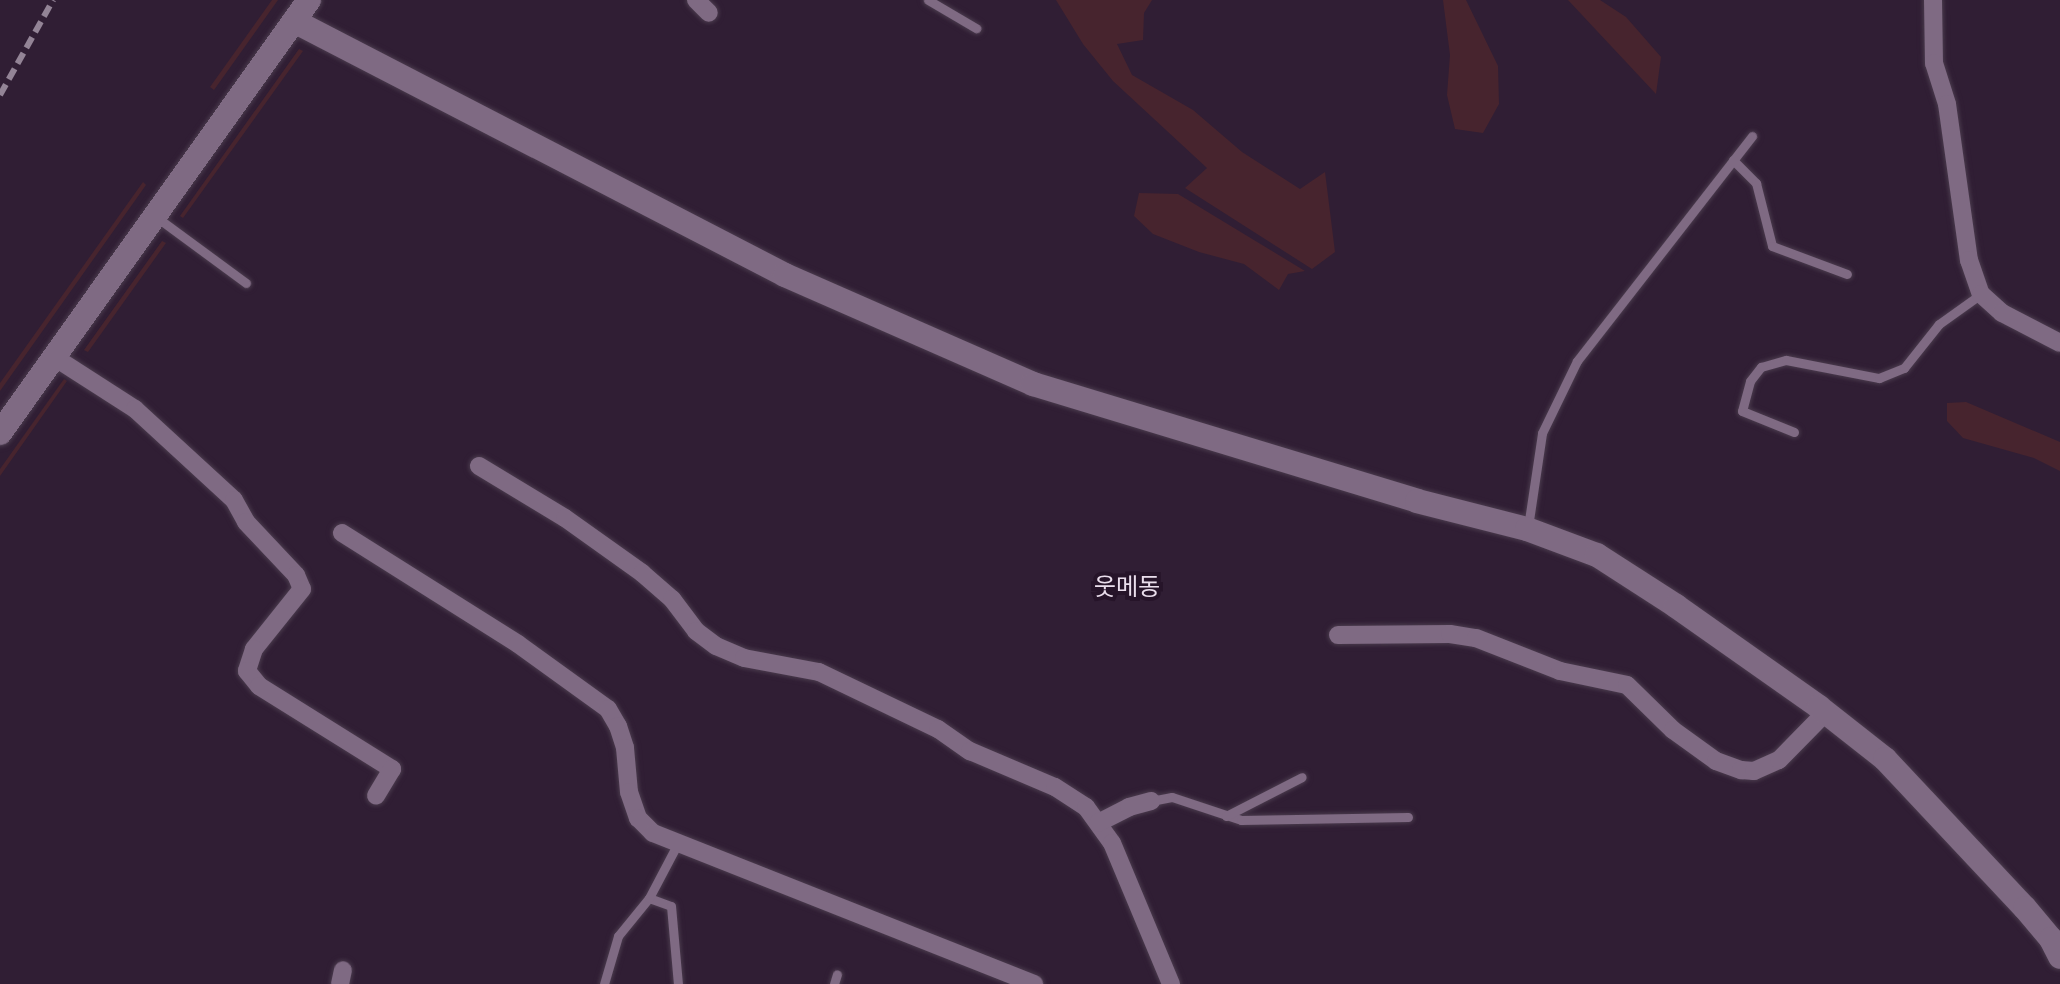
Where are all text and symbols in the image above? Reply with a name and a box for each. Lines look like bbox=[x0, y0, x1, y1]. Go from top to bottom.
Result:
district label: 웃메동 bbox=[1094, 573, 1160, 601]

